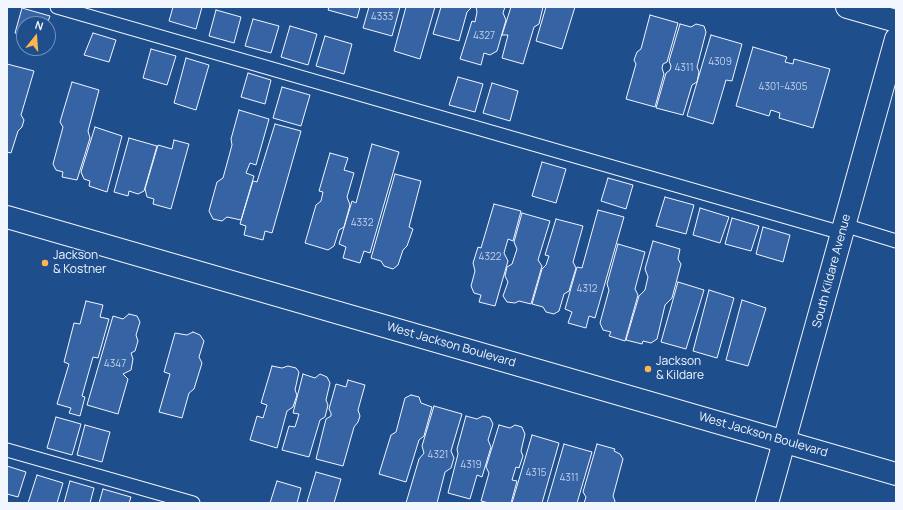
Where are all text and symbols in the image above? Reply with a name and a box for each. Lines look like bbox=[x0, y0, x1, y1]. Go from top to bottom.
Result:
house number: 4333 bbox=[371, 11, 393, 23]
north arrow bbox=[16, 16, 56, 56]
text: N bbox=[33, 17, 45, 33]
house number: 4327 bbox=[473, 30, 495, 42]
house number: 4309 bbox=[708, 56, 732, 68]
house number: 4311 bbox=[674, 62, 694, 74]
house number: 4301-4305 bbox=[759, 81, 807, 93]
street label: South Kildare Avenue bbox=[810, 213, 854, 329]
house number: 4332 bbox=[351, 217, 373, 229]
place label: Jackson & Kostner bbox=[53, 249, 106, 277]
house number: 4322 bbox=[479, 251, 501, 263]
marker: Jackson & Kostner bbox=[40, 258, 50, 268]
house number: 4312 bbox=[576, 283, 598, 295]
street label: West Jackson Boulevard bbox=[385, 320, 517, 370]
place label: Jackson & Kildare bbox=[656, 355, 704, 383]
house number: 4347 bbox=[104, 358, 126, 370]
marker: Jackson & Kildare bbox=[643, 364, 653, 374]
street label: West Jackson Boulevard bbox=[697, 410, 829, 460]
house number: 4321 bbox=[427, 449, 449, 461]
house number: 4319 bbox=[460, 459, 482, 471]
house number: 4315 bbox=[525, 467, 547, 479]
house number: 4311 bbox=[559, 472, 579, 484]

